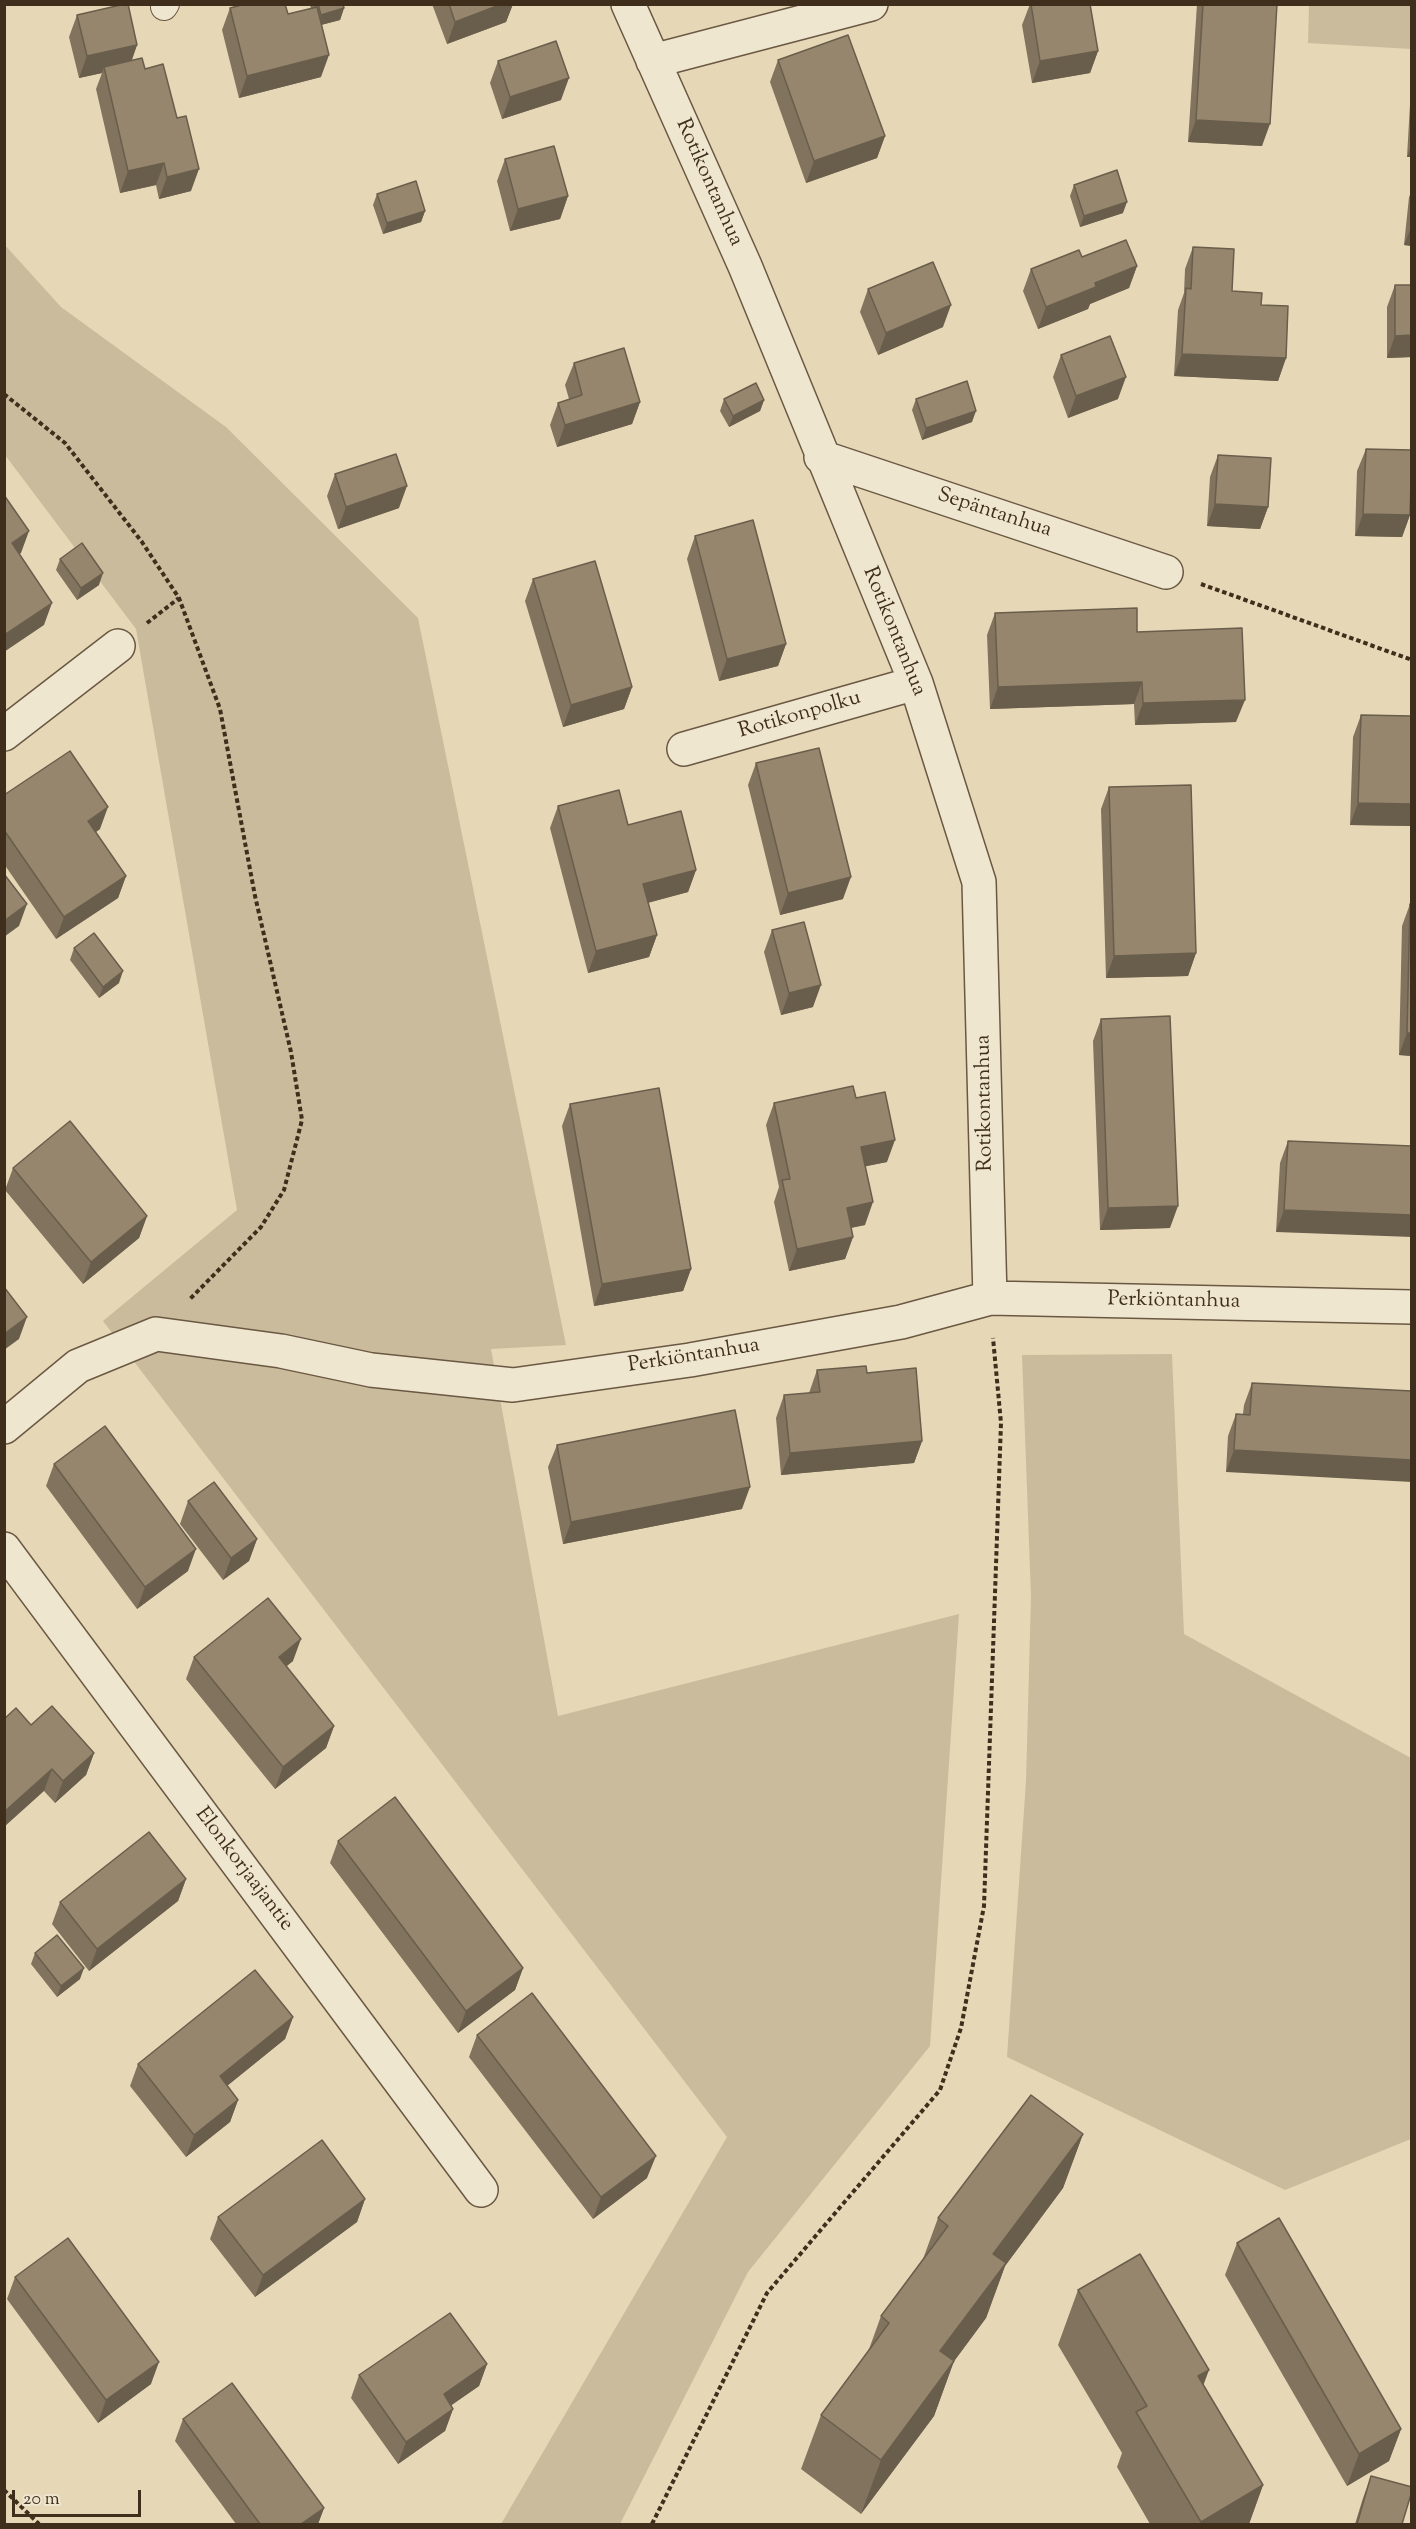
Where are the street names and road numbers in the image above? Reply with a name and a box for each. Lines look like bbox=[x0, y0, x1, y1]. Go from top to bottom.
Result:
street label: Rotikontanhua bbox=[669, 115, 747, 251]
street label: Sepäntanhua bbox=[934, 484, 1054, 544]
street label: Rotikontanhua bbox=[856, 564, 930, 700]
street label: Rotikonpolku bbox=[736, 687, 864, 745]
street label: Rotikontanhua bbox=[972, 1034, 1000, 1172]
street label: Perkiöntanhua bbox=[1107, 1288, 1241, 1316]
street label: Perkiöntanhua bbox=[627, 1334, 761, 1380]
street label: Elonkorjaajantie bbox=[188, 1803, 298, 1937]

